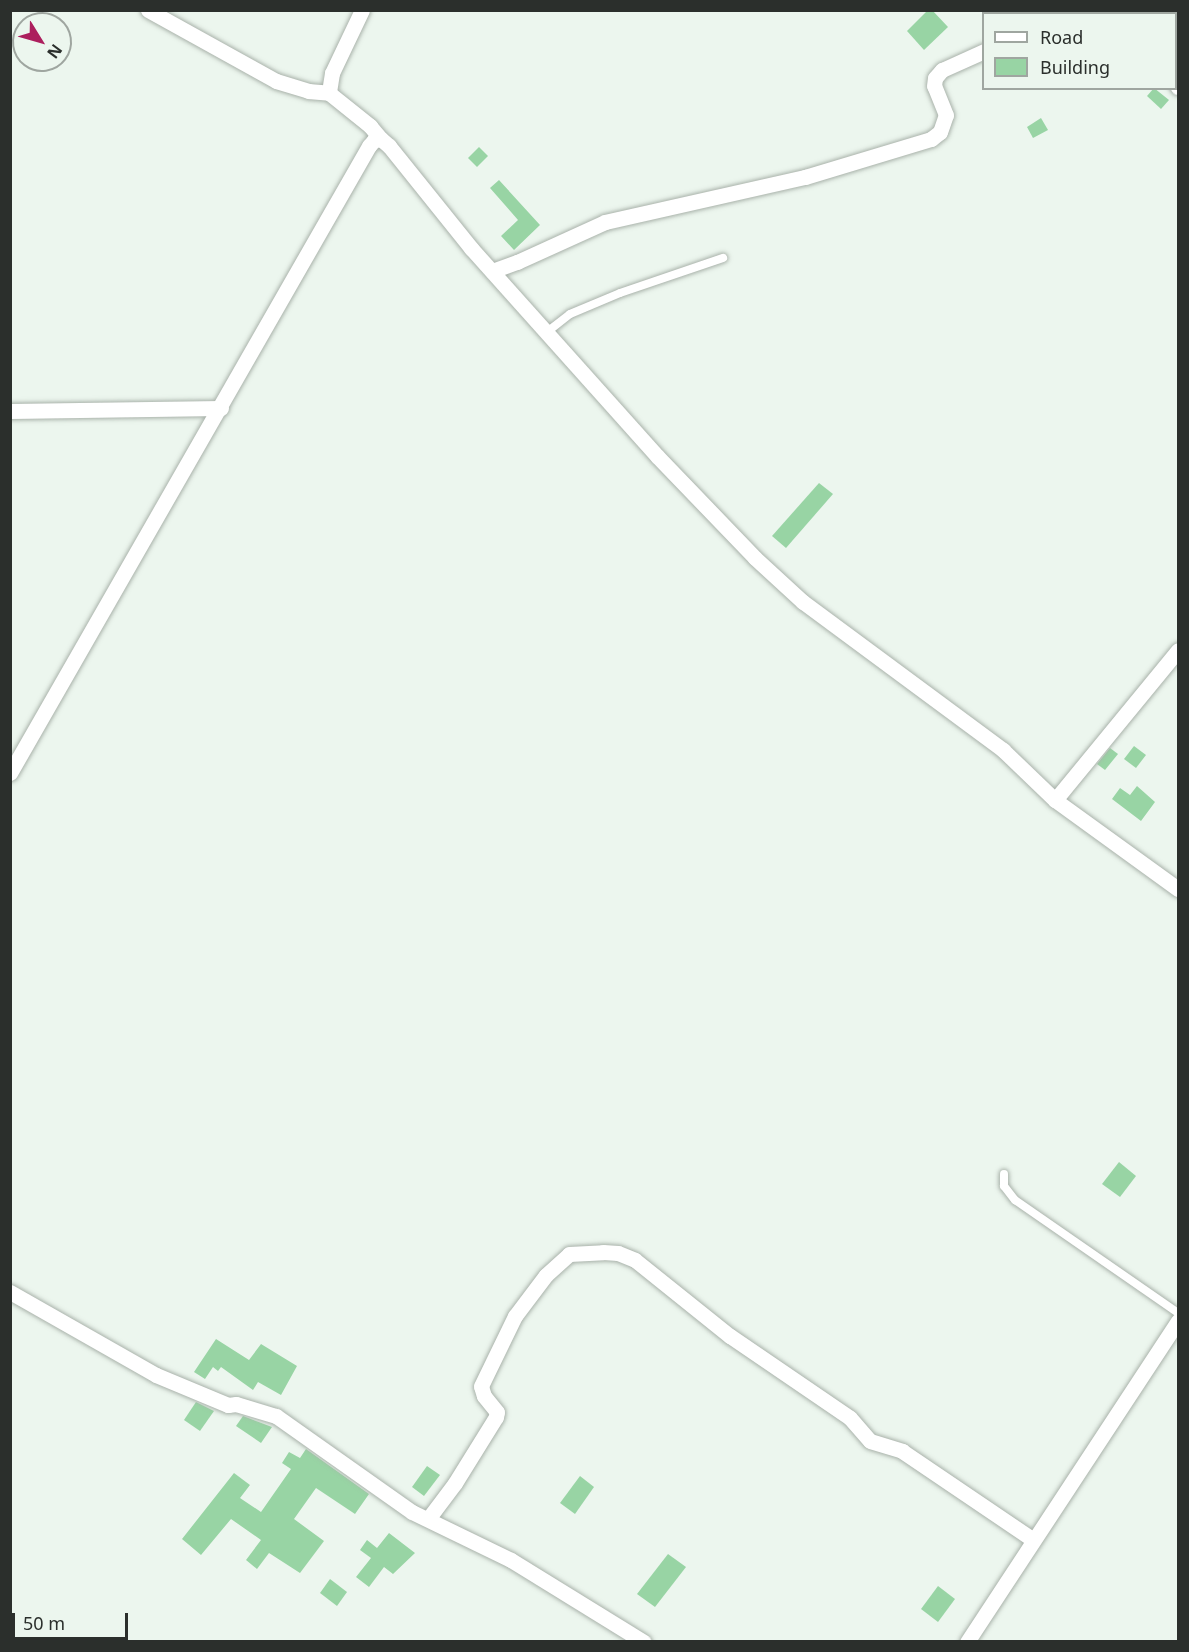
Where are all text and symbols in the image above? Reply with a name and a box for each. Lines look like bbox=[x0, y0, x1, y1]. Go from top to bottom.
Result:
north arrow bbox=[12, 12, 72, 72]
legend bbox=[982, 12, 1177, 90]
text: Road bbox=[1040, 25, 1083, 49]
text: N bbox=[42, 40, 67, 63]
text: Building bbox=[1040, 55, 1110, 79]
scale bar bbox=[15, 1601, 130, 1639]
text: 50 m bbox=[23, 1611, 65, 1635]

